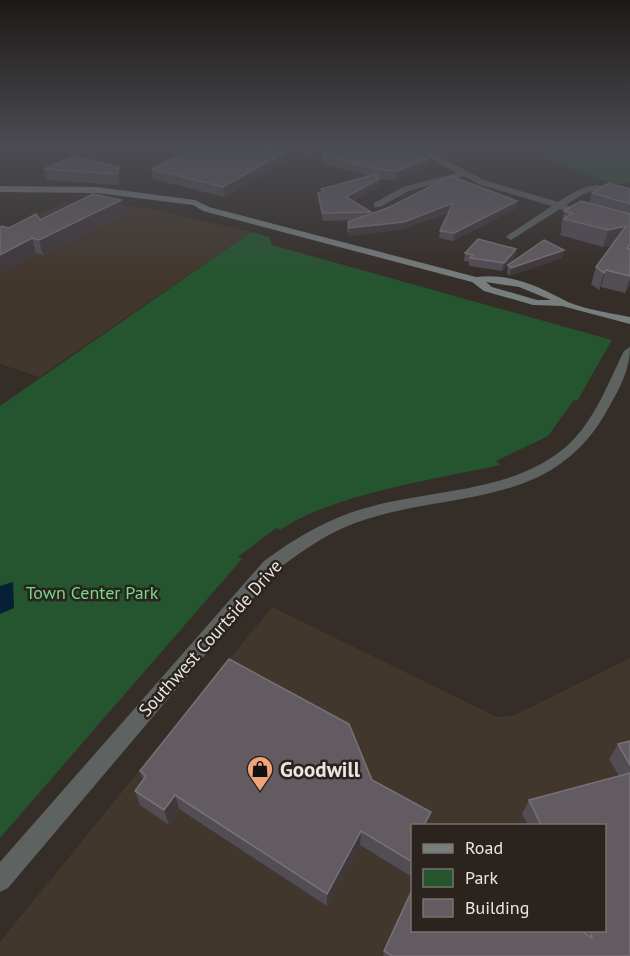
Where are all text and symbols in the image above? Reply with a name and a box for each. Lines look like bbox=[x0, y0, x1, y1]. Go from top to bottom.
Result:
street label: Southwest Courtside Drive bbox=[133, 555, 287, 721]
park label: Town Center Park bbox=[26, 581, 159, 604]
shop icon: Goodwill bbox=[245, 754, 275, 792]
place label: Goodwill bbox=[280, 756, 361, 783]
legend bbox=[411, 824, 606, 932]
text: Road bbox=[465, 836, 503, 859]
text: Park bbox=[465, 866, 498, 889]
text: Building bbox=[465, 896, 529, 919]

